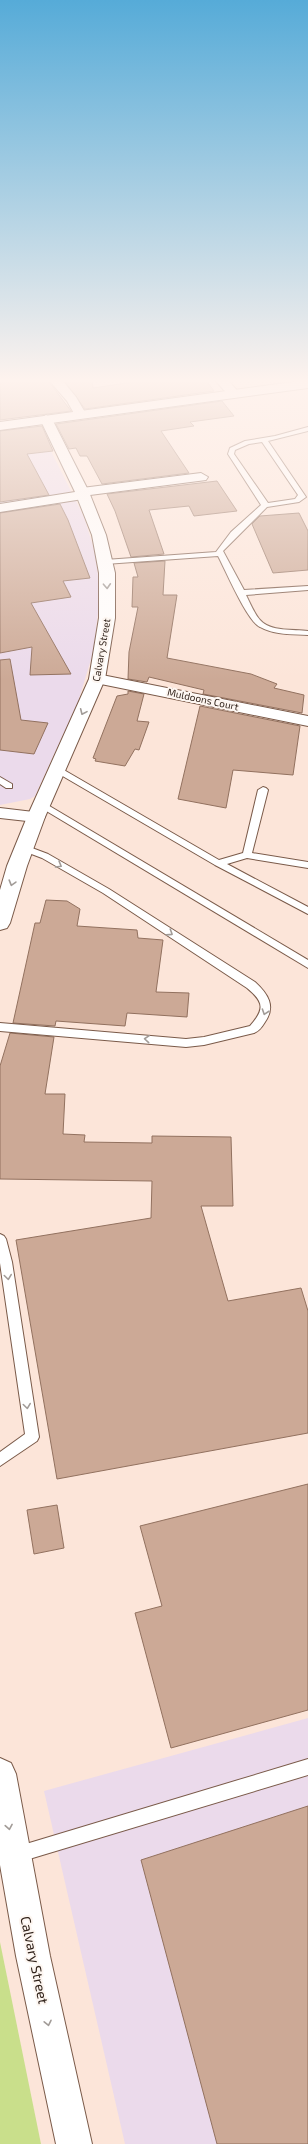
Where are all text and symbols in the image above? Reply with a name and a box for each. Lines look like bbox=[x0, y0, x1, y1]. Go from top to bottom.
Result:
one-way arrow bbox=[103, 583, 111, 589]
street label: Calvary Street bbox=[90, 617, 112, 682]
street label: Muldoons Court bbox=[166, 686, 240, 712]
one-way arrow bbox=[80, 707, 88, 715]
one-way arrow bbox=[55, 860, 62, 867]
one-way arrow bbox=[8, 880, 17, 887]
one-way arrow bbox=[166, 928, 173, 936]
one-way arrow bbox=[261, 1008, 270, 1015]
one-way arrow bbox=[144, 1035, 150, 1044]
one-way arrow bbox=[3, 1274, 12, 1280]
one-way arrow bbox=[22, 1403, 31, 1409]
one-way arrow bbox=[4, 1823, 13, 1830]
street label: Calvary Street bbox=[17, 1915, 53, 2005]
one-way arrow bbox=[43, 2020, 51, 2026]

